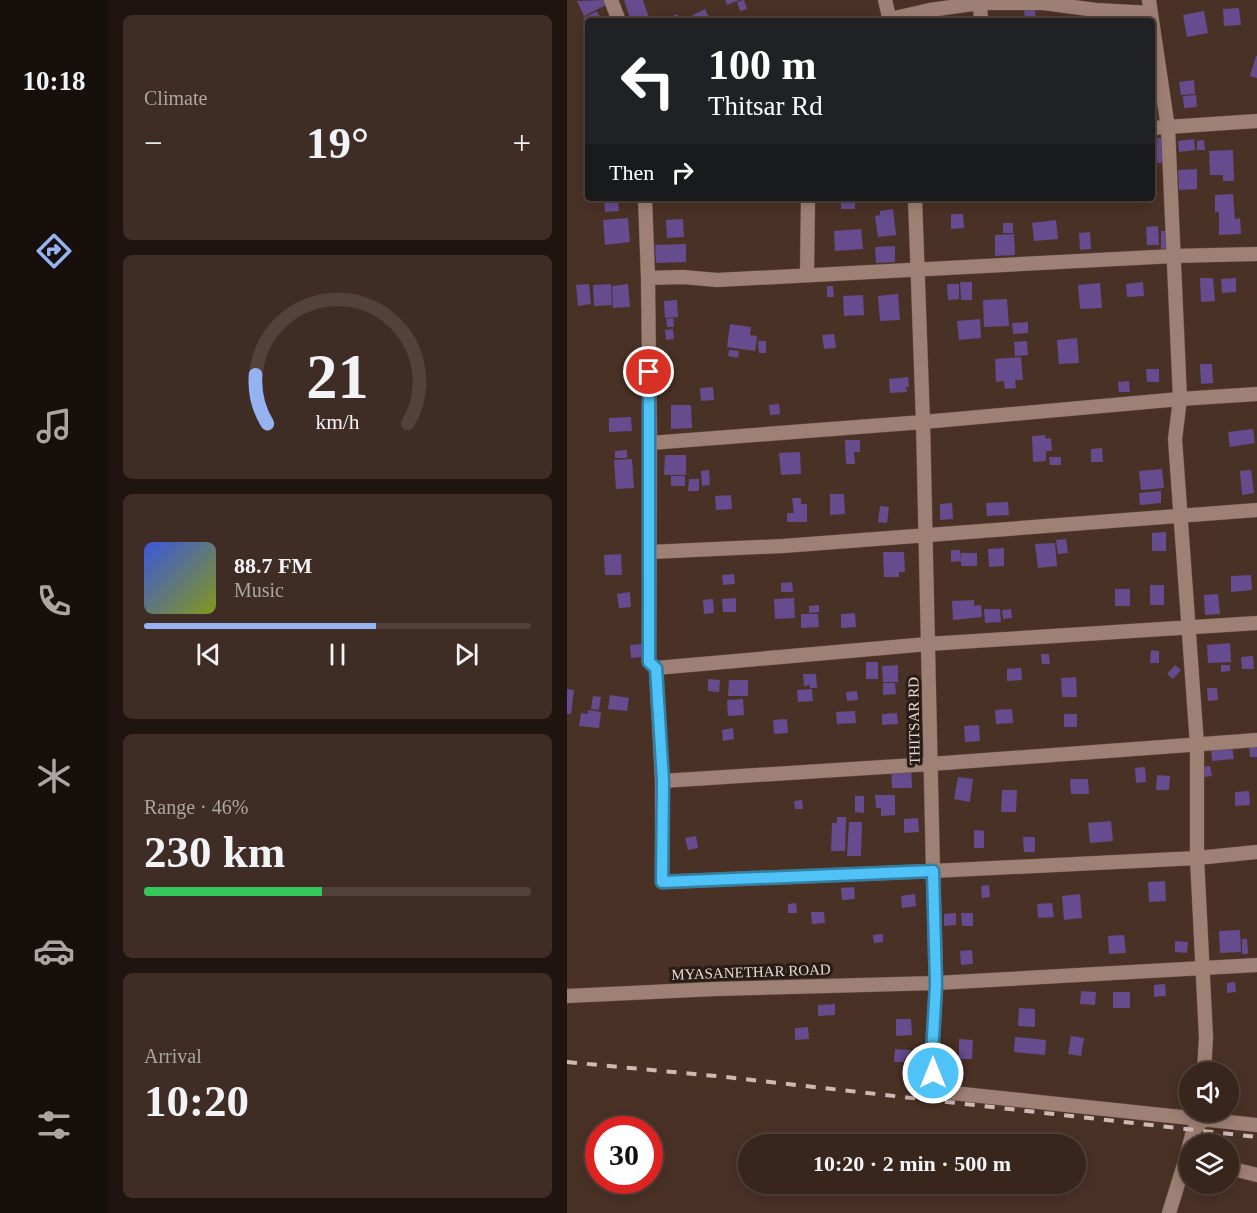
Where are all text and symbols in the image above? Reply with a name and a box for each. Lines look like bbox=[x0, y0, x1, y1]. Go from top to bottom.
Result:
icon: left bbox=[609, 42, 687, 120]
text: 100 m bbox=[708, 42, 817, 88]
text: 10:18 bbox=[23, 66, 86, 96]
text: Climate bbox=[144, 87, 207, 109]
text: Thitsar Rd bbox=[708, 91, 823, 121]
text: 19° bbox=[306, 118, 369, 168]
text: − bbox=[144, 125, 163, 161]
text: + bbox=[512, 125, 531, 161]
icon: right bbox=[666, 156, 699, 189]
text: Then bbox=[609, 160, 654, 185]
icon: directions bbox=[33, 230, 75, 272]
text: 21 bbox=[306, 342, 369, 411]
pin bbox=[623, 346, 674, 397]
icon: arrive bbox=[632, 355, 665, 388]
icon: music bbox=[33, 405, 75, 447]
text: km/h bbox=[315, 410, 360, 434]
text: 88.7 FM bbox=[234, 553, 312, 578]
text: Music bbox=[234, 579, 284, 601]
icon: phone bbox=[33, 580, 75, 622]
icon: previous bbox=[192, 638, 225, 671]
icon: pause bbox=[321, 638, 354, 671]
icon: next bbox=[450, 638, 483, 671]
street label: THITSAR RD bbox=[905, 677, 923, 765]
icon: climate bbox=[33, 755, 75, 797]
text: Range · 46% bbox=[144, 796, 248, 818]
text: 230 km bbox=[144, 827, 285, 877]
icon: car bbox=[33, 930, 75, 972]
street label: MYASANETHAR ROAD bbox=[671, 961, 831, 983]
position arrow bbox=[901, 1041, 965, 1105]
text: Arrival bbox=[144, 1045, 202, 1067]
map controls bbox=[1179, 1062, 1239, 1194]
button: sound bbox=[1179, 1062, 1239, 1122]
text: 10:20 bbox=[144, 1076, 249, 1126]
icon: filters bbox=[33, 1104, 75, 1146]
speed limit sign: 30 bbox=[585, 1116, 663, 1194]
button: layers bbox=[1179, 1134, 1239, 1194]
text: 10:20 · 2 min · 500 m bbox=[813, 1151, 1011, 1176]

